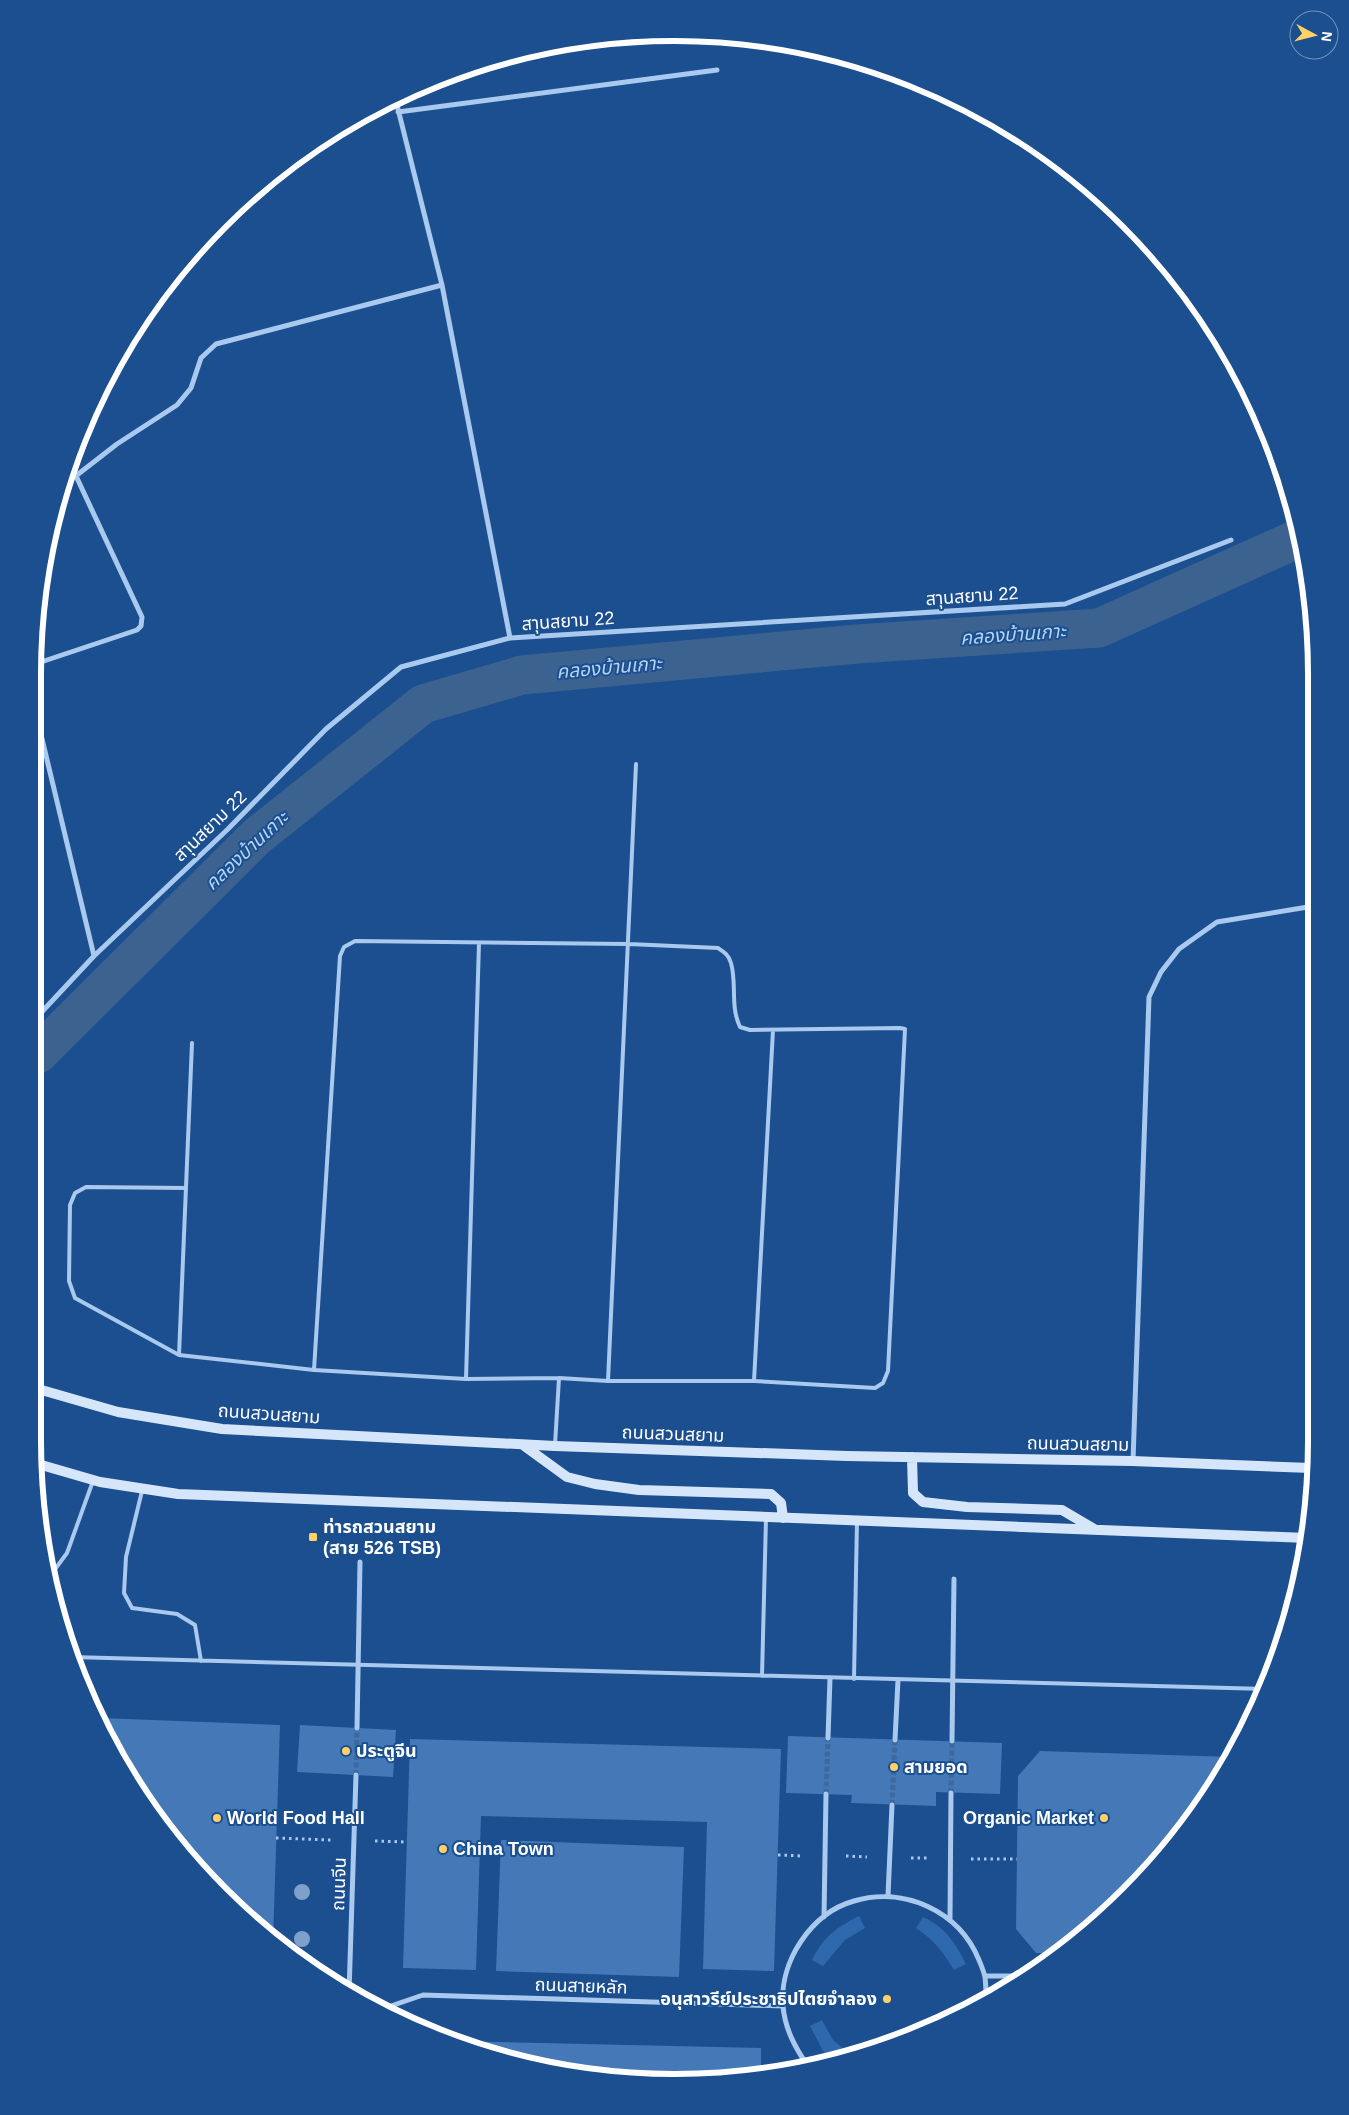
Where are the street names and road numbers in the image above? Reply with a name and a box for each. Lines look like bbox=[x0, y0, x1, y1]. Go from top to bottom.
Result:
street label: สาุนสยาม 22 bbox=[925, 583, 1019, 610]
street label: สาุนสยาม 22 bbox=[521, 608, 615, 635]
street label: สาุนสยาม 22 bbox=[170, 786, 251, 866]
street label: ถนนสวนสยาม bbox=[217, 1400, 321, 1428]
street label: ถนนสวนสยาม bbox=[621, 1422, 725, 1446]
street label: ถนนสวนสยาม bbox=[1027, 1433, 1129, 1455]
street label: ถนนจีน bbox=[328, 1857, 350, 1911]
street label: ถนนสายหลัก bbox=[534, 1974, 628, 1998]

